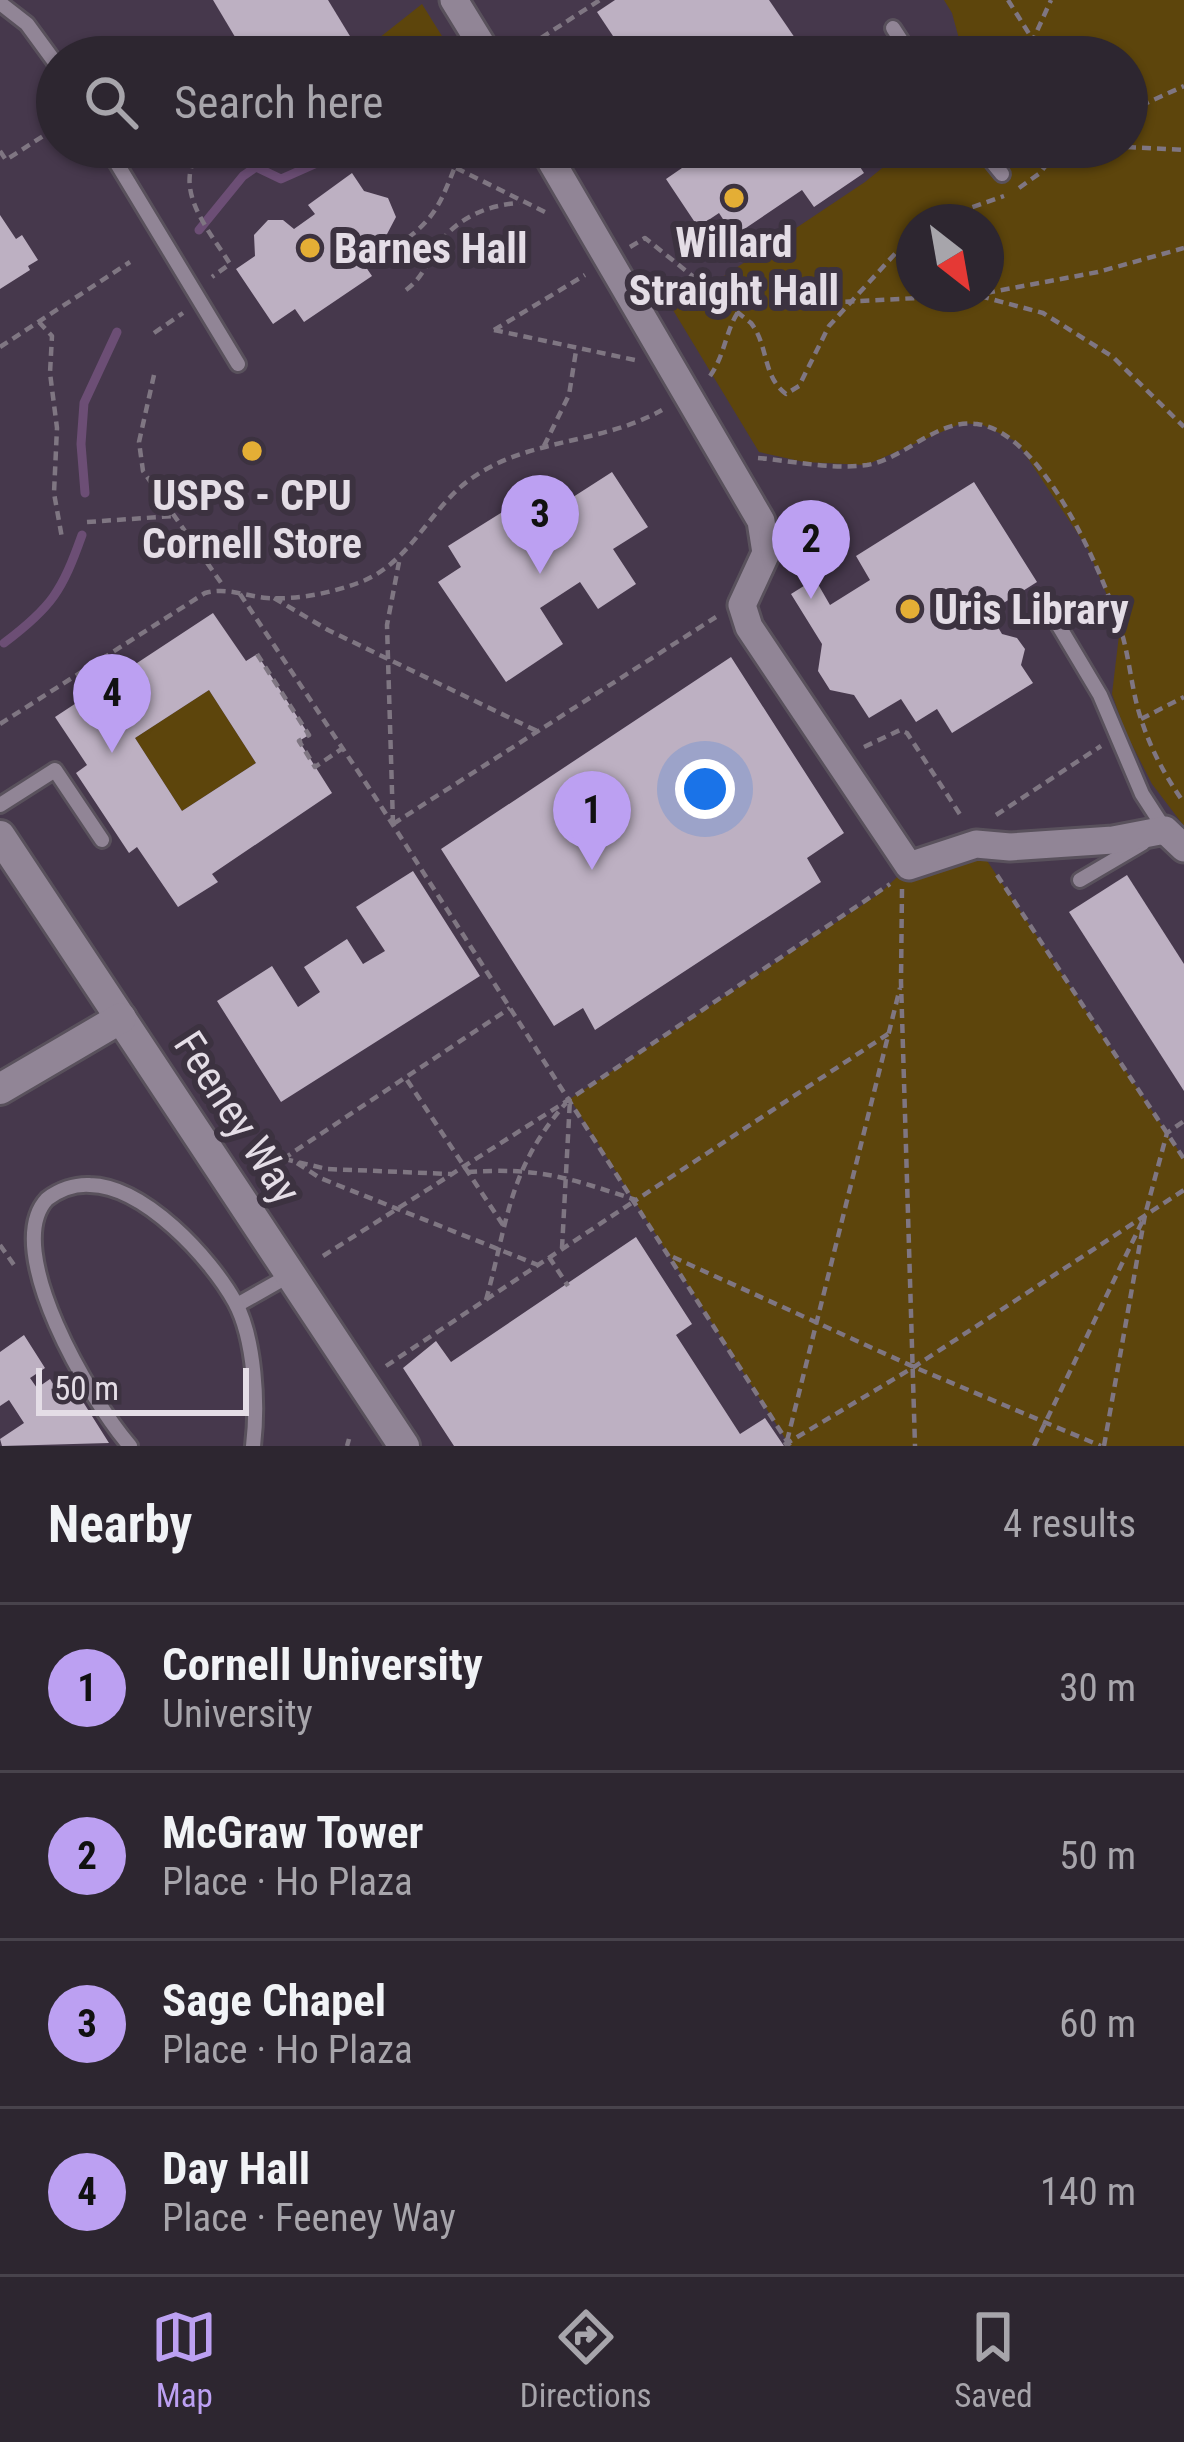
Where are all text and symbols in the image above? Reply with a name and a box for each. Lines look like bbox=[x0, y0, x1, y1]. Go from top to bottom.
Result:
search box bbox=[36, 36, 1148, 168]
icon: search bbox=[78, 69, 144, 135]
text: Search here bbox=[174, 76, 383, 129]
marker: Willard Straight Hall bbox=[721, 185, 747, 211]
north arrow bbox=[896, 204, 1004, 312]
place label: Willard Straight Hall bbox=[629, 218, 839, 315]
place label: Barnes Hall bbox=[334, 224, 528, 273]
marker: Barnes Hall bbox=[297, 235, 323, 261]
marker: USPS - CPU Cornell Store bbox=[239, 438, 265, 464]
place label: USPS - CPU Cornell Store bbox=[142, 471, 362, 568]
pin: 3 bbox=[501, 475, 579, 574]
pin: 2 bbox=[772, 500, 850, 599]
place label: Uris Library bbox=[934, 585, 1129, 634]
marker: Uris Library bbox=[897, 596, 923, 622]
pin: 4 bbox=[73, 654, 151, 753]
your location bbox=[675, 759, 735, 819]
pin: 1 bbox=[553, 771, 631, 870]
street label: Feeney Way bbox=[164, 1022, 311, 1212]
scale bar bbox=[36, 1362, 249, 1415]
text: 50 m bbox=[54, 1369, 119, 1408]
text: Nearby bbox=[48, 1495, 192, 1554]
text: 4 results bbox=[1003, 1501, 1136, 1547]
text: Cornell University bbox=[162, 1638, 483, 1691]
text: 1 bbox=[77, 1665, 97, 1711]
text: 30 m bbox=[1059, 1665, 1136, 1711]
text: University bbox=[162, 1691, 313, 1737]
text: McGraw Tower bbox=[162, 1806, 423, 1859]
text: 2 bbox=[77, 1833, 97, 1879]
text: 50 m bbox=[1059, 1833, 1136, 1879]
text: Place · Ho Plaza bbox=[162, 1859, 413, 1905]
text: Sage Chapel bbox=[162, 1974, 386, 2027]
text: 3 bbox=[77, 2001, 97, 2047]
text: 60 m bbox=[1059, 2001, 1136, 2047]
text: Place · Ho Plaza bbox=[162, 2027, 413, 2073]
text: Day Hall bbox=[162, 2142, 310, 2195]
text: 4 bbox=[77, 2169, 97, 2215]
text: 140 m bbox=[1040, 2169, 1136, 2215]
text: Place · Feeney Way bbox=[162, 2195, 456, 2241]
tab: Map bbox=[151, 2304, 217, 2415]
tab: Directions bbox=[520, 2304, 652, 2415]
tab: Saved bbox=[954, 2304, 1033, 2415]

